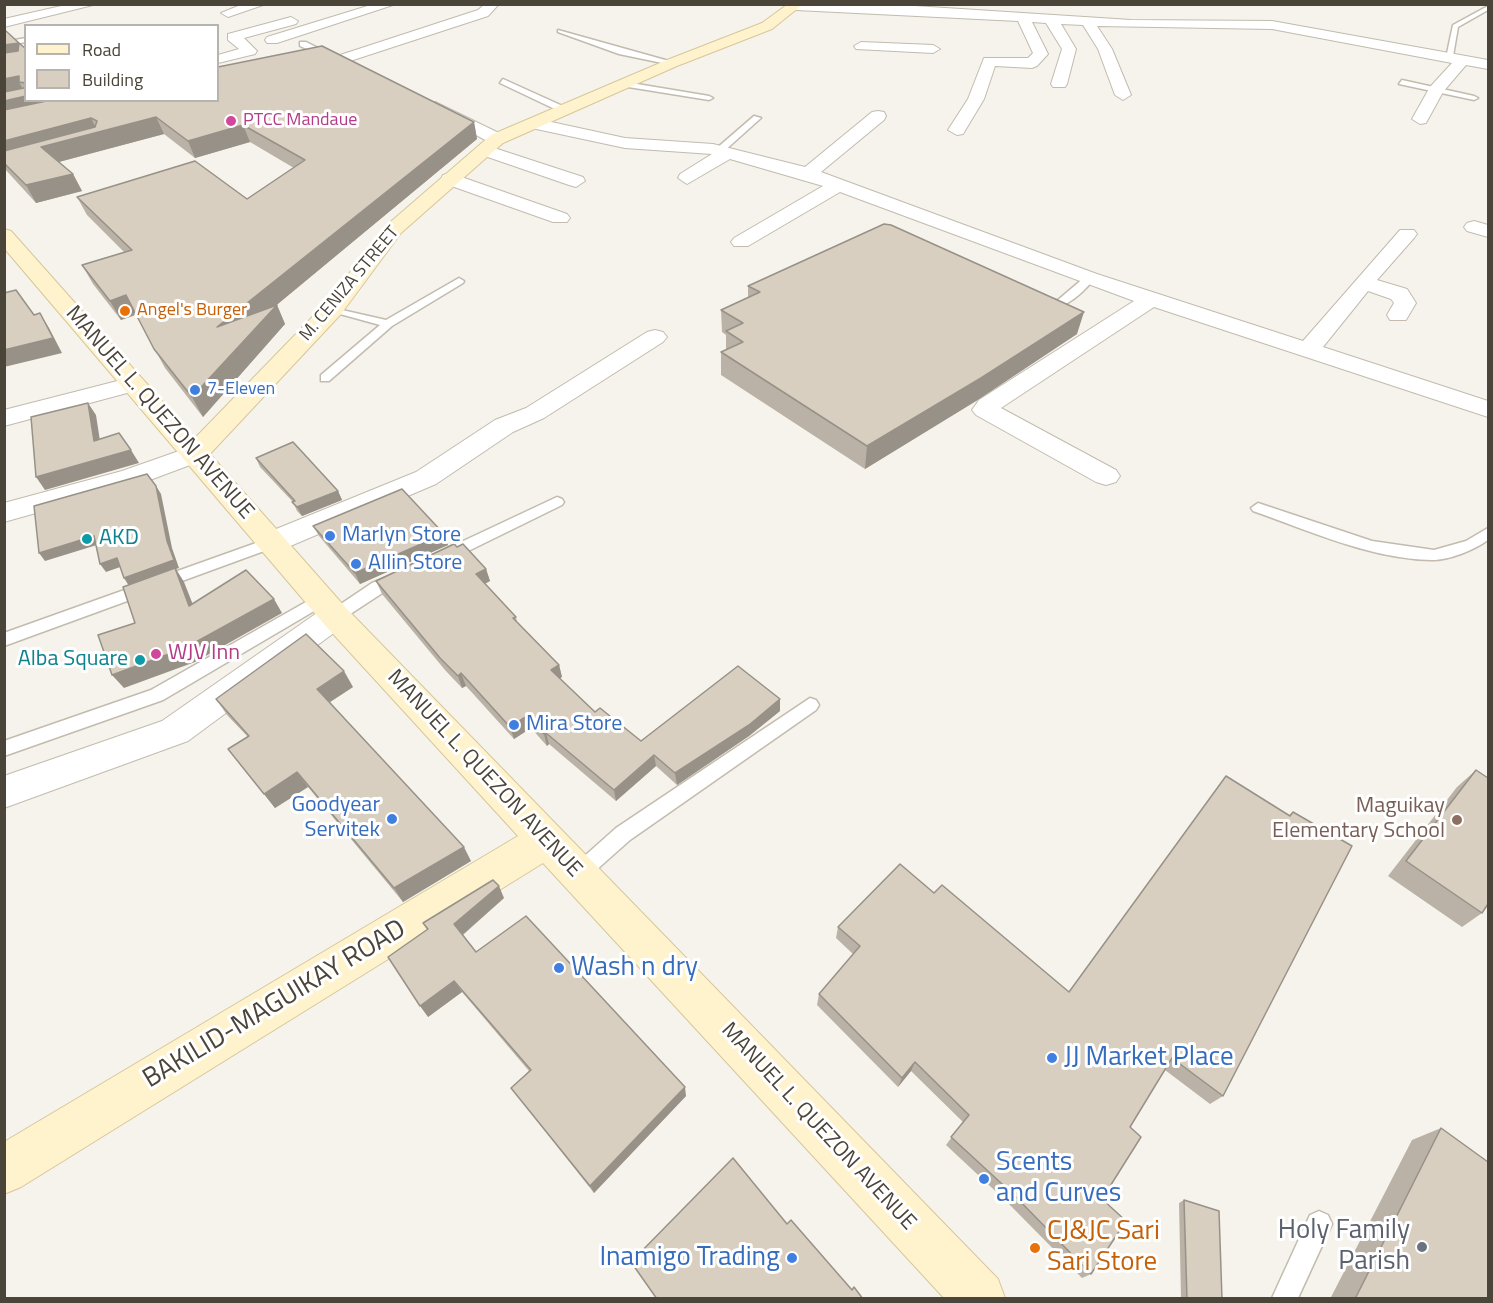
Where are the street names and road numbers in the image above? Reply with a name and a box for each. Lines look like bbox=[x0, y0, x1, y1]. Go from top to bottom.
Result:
street label: M. CENIZA STREET bbox=[296, 222, 404, 346]
street label: MANUEL L. QUEZON AVENUE bbox=[59, 301, 259, 525]
street label: MANUEL L. QUEZON AVENUE bbox=[381, 665, 587, 883]
street label: BAKILID-MAGUIKAY ROAD bbox=[138, 914, 412, 1096]
street label: MANUEL L. QUEZON AVENUE bbox=[715, 1018, 921, 1236]

